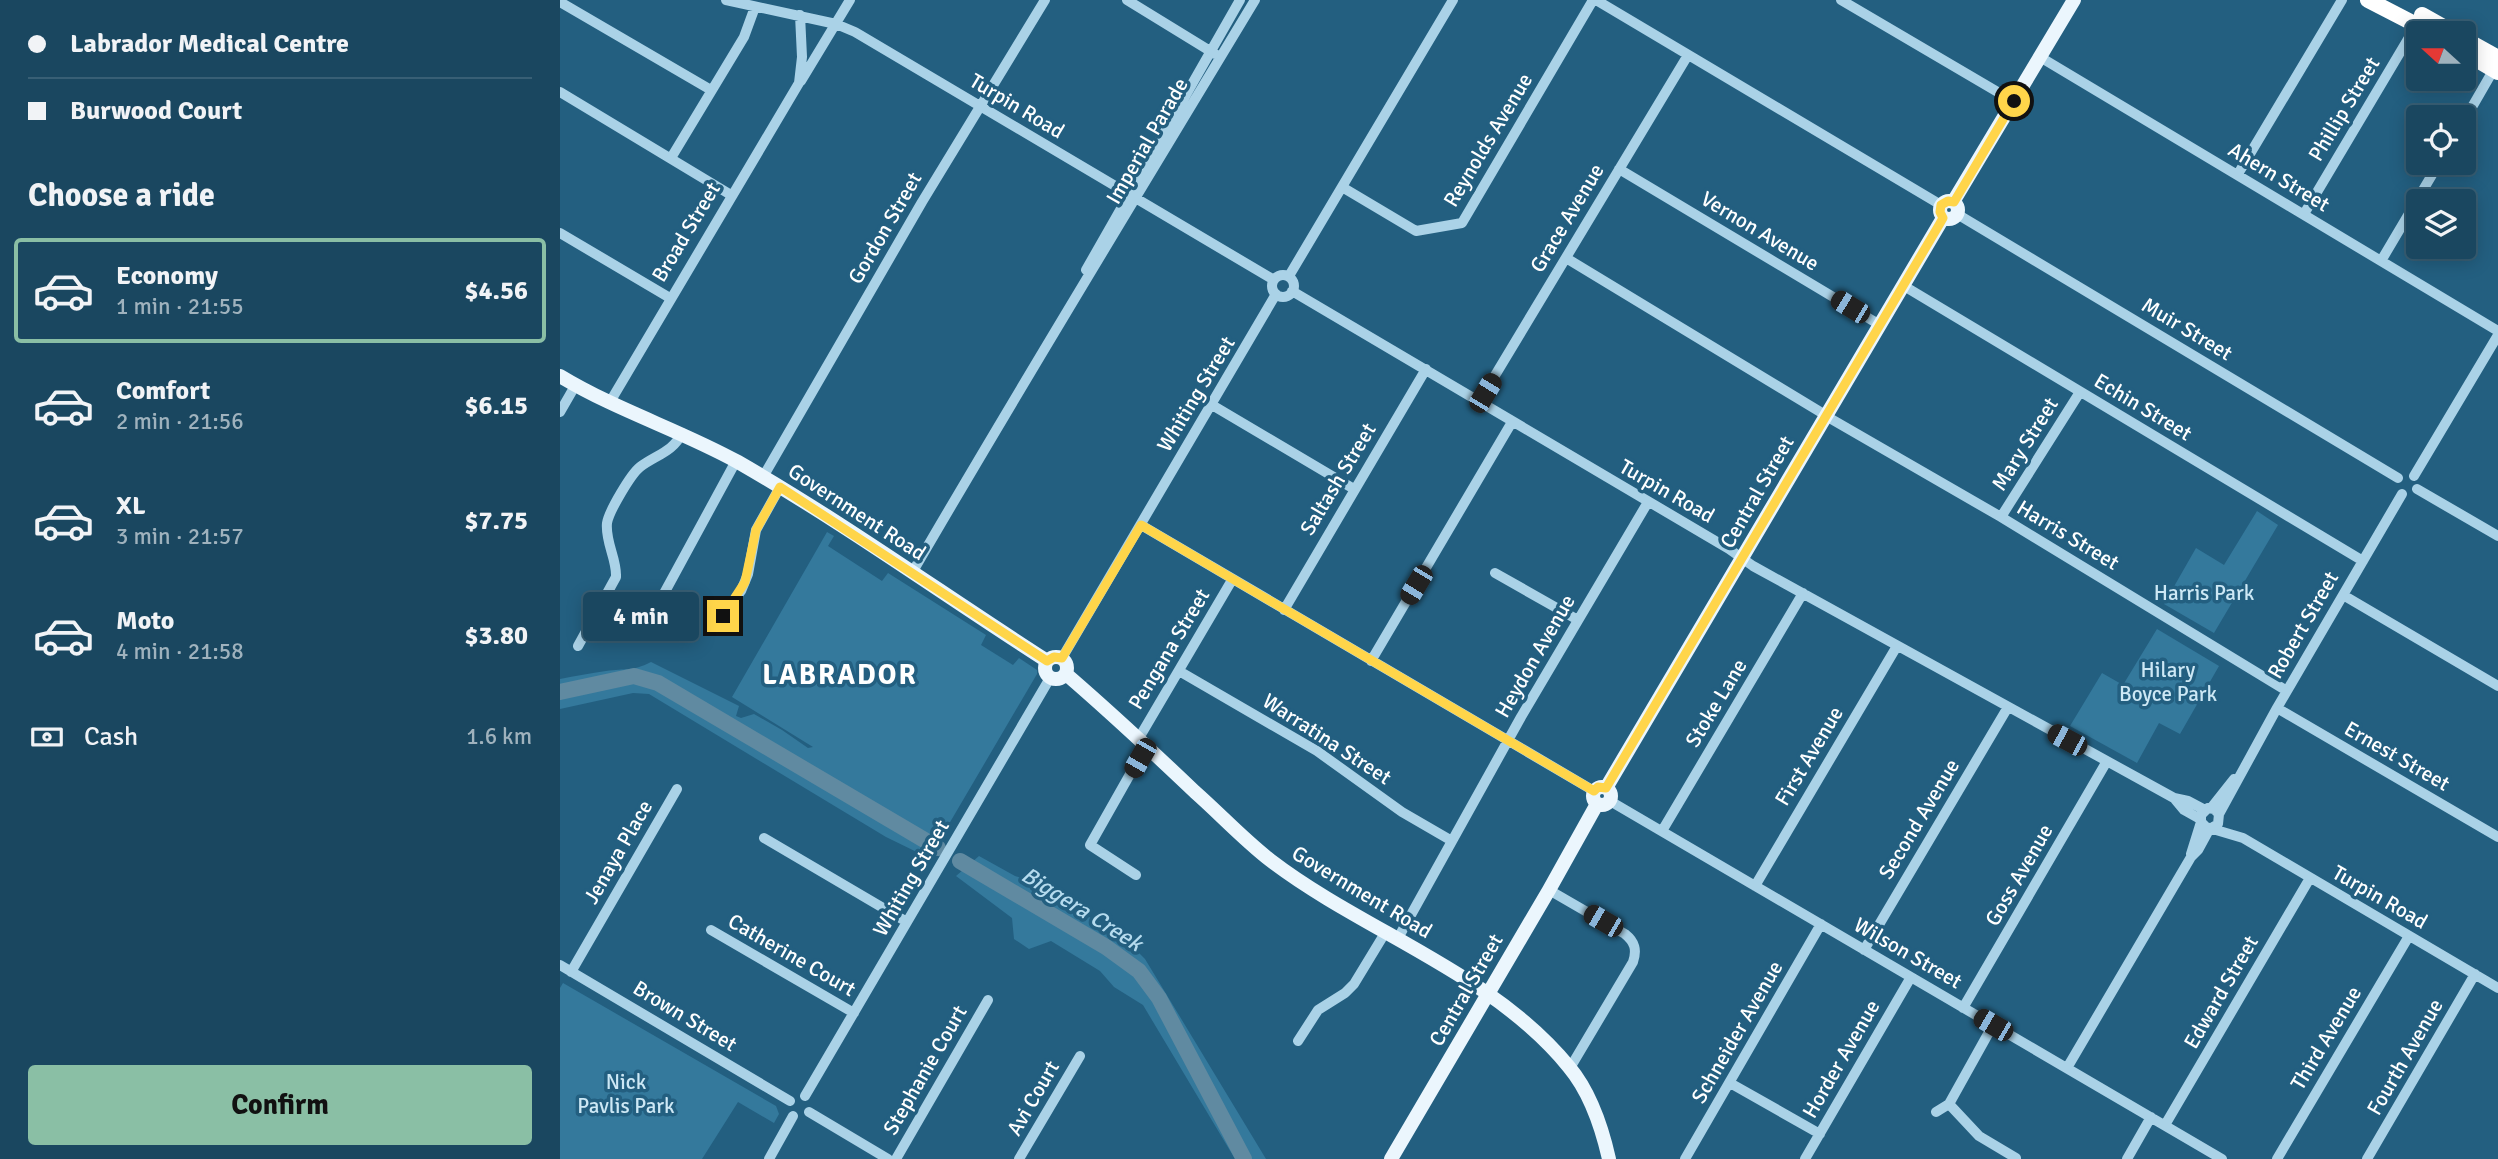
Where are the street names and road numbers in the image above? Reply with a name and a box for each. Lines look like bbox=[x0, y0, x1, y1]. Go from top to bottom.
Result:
street label: Phillip Street bbox=[2303, 52, 2385, 166]
street label: Turpin Road bbox=[965, 68, 1069, 144]
street label: Reynolds Avenue bbox=[1438, 68, 1538, 212]
street label: Imperial Parade bbox=[1100, 73, 1194, 209]
street label: Ahern Street bbox=[2224, 137, 2334, 217]
street label: Grace Avenue bbox=[1524, 159, 1610, 277]
street label: Gordon Street bbox=[843, 167, 927, 289]
street label: Broad Street bbox=[646, 177, 726, 287]
street label: Vernon Avenue bbox=[1696, 186, 1824, 276]
street label: Muir Street bbox=[2137, 292, 2237, 366]
street label: Whiting Street bbox=[1151, 332, 1241, 456]
street label: Echin Street bbox=[2089, 368, 2197, 446]
street label: Mary Street bbox=[1986, 393, 2064, 495]
street label: Saltash Street bbox=[1294, 418, 1382, 540]
street label: Central Street bbox=[1714, 431, 1800, 553]
street label: Turpin Road bbox=[1615, 453, 1719, 529]
street label: Government Road bbox=[783, 458, 931, 566]
street label: Harris Street bbox=[2012, 494, 2124, 576]
street label: Robert Street bbox=[2262, 567, 2344, 683]
street label: Pengana Street bbox=[1123, 584, 1215, 714]
street label: Heydon Avenue bbox=[1489, 590, 1581, 722]
street label: Stoke Lane bbox=[1680, 654, 1752, 752]
street label: Warratina Street bbox=[1258, 688, 1396, 790]
street label: First Avenue bbox=[1769, 702, 1849, 810]
street label: Ernest Street bbox=[2340, 715, 2454, 797]
street label: Second Avenue bbox=[1873, 754, 1965, 884]
street label: Jenaya Place bbox=[578, 795, 658, 909]
street label: Whiting Street bbox=[867, 815, 955, 941]
street label: Goss Avenue bbox=[1979, 820, 2059, 930]
street label: Government Road bbox=[1287, 840, 1437, 944]
street label: Turpin Road bbox=[2328, 859, 2432, 935]
street label: Catherine Court bbox=[724, 908, 860, 1002]
street label: Wilson Street bbox=[1849, 912, 1967, 994]
street label: Central Street bbox=[1423, 929, 1509, 1051]
street label: Edward Street bbox=[2178, 931, 2264, 1053]
street label: Schneider Avenue bbox=[1686, 956, 1788, 1108]
street label: Brown Street bbox=[628, 975, 742, 1057]
street label: Third Avenue bbox=[2285, 981, 2367, 1095]
street label: Fourth Avenue bbox=[2361, 994, 2449, 1120]
street label: Horder Avenue bbox=[1797, 995, 1885, 1123]
street label: Stephanie Court bbox=[877, 1001, 973, 1139]
street label: Avi Court bbox=[1001, 1056, 1065, 1140]

